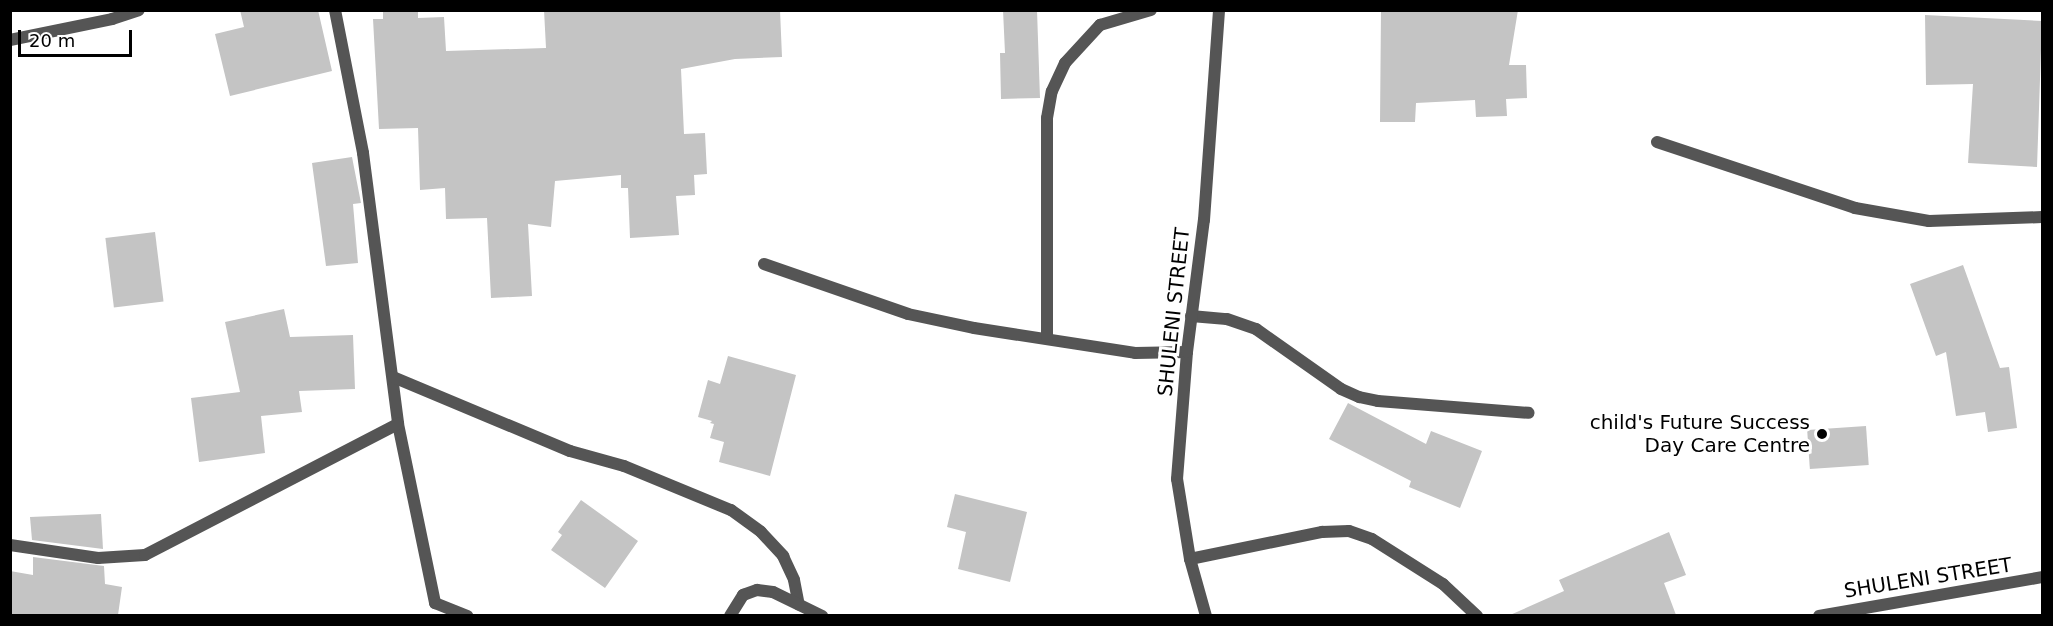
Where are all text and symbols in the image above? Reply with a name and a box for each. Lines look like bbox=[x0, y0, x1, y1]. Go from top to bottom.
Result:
scale bar bbox=[21, 18, 135, 56]
text: 20 m bbox=[29, 30, 75, 51]
street label: SHULENI STREET bbox=[1153, 226, 1195, 398]
place label: child's Future Success Day Care Centre bbox=[1590, 410, 1810, 457]
marker: child's Future Success Day Care Centre bbox=[1815, 427, 1829, 441]
street label: SHULENI STREET bbox=[1842, 553, 2014, 603]

